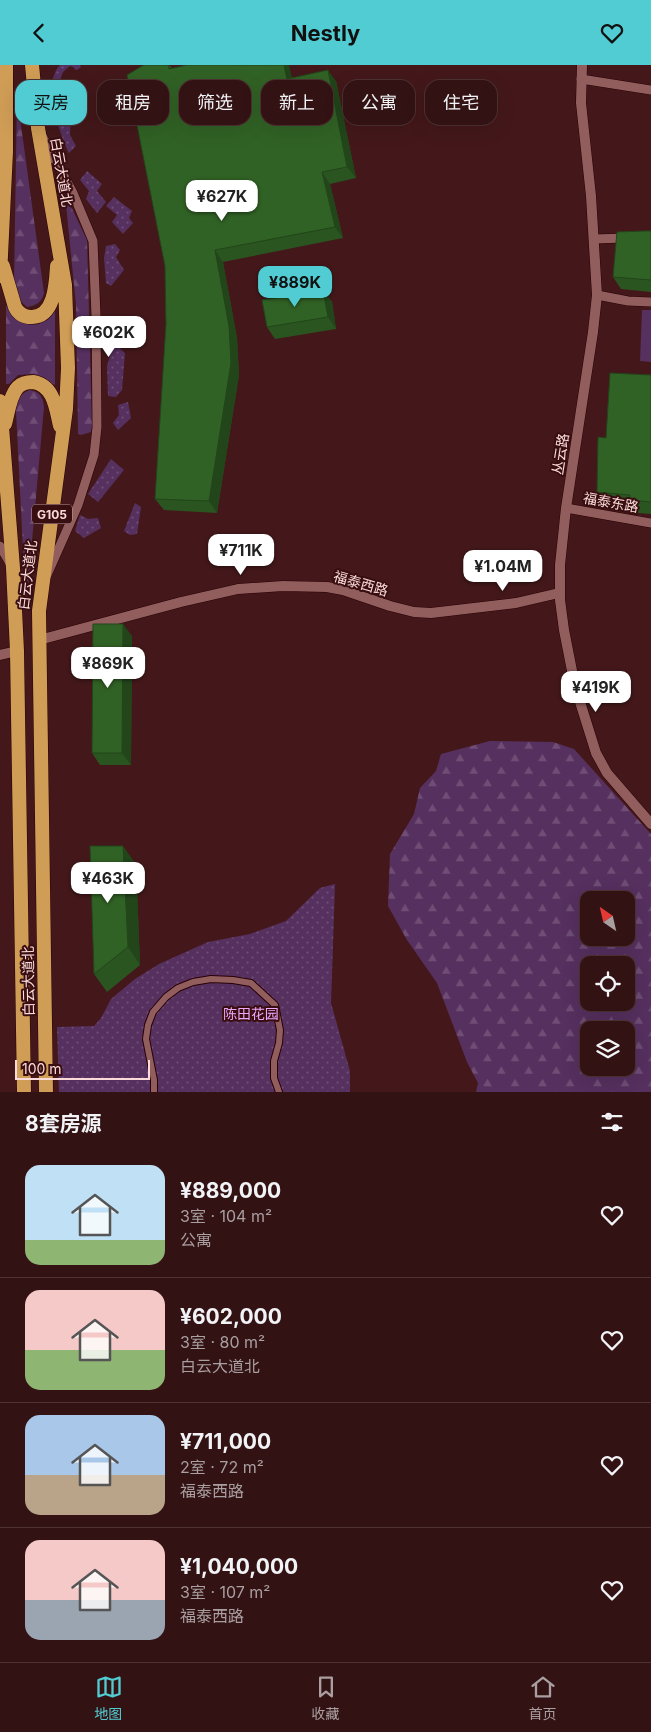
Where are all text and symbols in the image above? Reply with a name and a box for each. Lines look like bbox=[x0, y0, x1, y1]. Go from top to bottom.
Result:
icon: back bbox=[25, 19, 53, 47]
icon: heart bbox=[598, 19, 626, 47]
text: Nestly bbox=[291, 20, 360, 46]
chip: 买房 bbox=[15, 80, 87, 125]
chip: 租房 bbox=[97, 80, 169, 125]
chip: 筛选 bbox=[179, 80, 251, 125]
chip: 新上 bbox=[261, 80, 333, 125]
chip: 公寓 bbox=[343, 80, 415, 125]
chip: 住宅 bbox=[425, 80, 497, 125]
street label: 白云大道北 bbox=[48, 136, 76, 208]
pin: ¥627K bbox=[187, 179, 257, 222]
text: ¥627K bbox=[197, 186, 247, 206]
pin: ¥889K bbox=[260, 265, 330, 308]
text: ¥889K bbox=[269, 272, 321, 292]
pin: ¥602K bbox=[74, 315, 144, 358]
text: ¥602K bbox=[83, 322, 135, 342]
street label: 丛云路 bbox=[548, 432, 572, 476]
street label: 福泰东路 bbox=[582, 489, 640, 515]
road number: G105 bbox=[32, 504, 72, 523]
pin: ¥711K bbox=[206, 533, 276, 576]
street label: 白云大道北 bbox=[14, 539, 40, 611]
text: ¥711K bbox=[219, 540, 263, 560]
pin: ¥1.04M bbox=[462, 549, 544, 592]
text: ¥1.04M bbox=[474, 556, 532, 576]
street label: 福泰西路 bbox=[332, 567, 390, 599]
pin: ¥869K bbox=[73, 647, 143, 689]
text: ¥869K bbox=[82, 653, 134, 673]
pin: ¥419K bbox=[561, 671, 631, 713]
text: ¥419K bbox=[572, 677, 620, 697]
pin: ¥463K bbox=[73, 861, 143, 904]
text: ¥463K bbox=[82, 868, 134, 888]
north arrow bbox=[580, 891, 635, 946]
map controls bbox=[580, 891, 635, 1076]
street label: 白云大道北 bbox=[19, 946, 37, 1016]
button: locate bbox=[580, 956, 635, 1011]
park label: 陈田花园 bbox=[223, 1005, 279, 1022]
button: layers bbox=[580, 1021, 635, 1076]
scale bar bbox=[15, 1057, 150, 1080]
text: 100 m bbox=[22, 1060, 62, 1077]
icon: filters bbox=[598, 1108, 626, 1136]
text: 8套房源 bbox=[25, 1111, 102, 1136]
text: ¥889,000 bbox=[180, 1178, 281, 1203]
icon: home bbox=[65, 1185, 125, 1245]
icon: heart bbox=[598, 1201, 626, 1229]
text: 3室 · 104 m² bbox=[180, 1206, 272, 1226]
text: 公寓 bbox=[180, 1230, 212, 1250]
text: ¥602,000 bbox=[180, 1304, 282, 1329]
icon: home bbox=[65, 1310, 125, 1370]
icon: heart bbox=[598, 1326, 626, 1354]
text: 3室 · 80 m² bbox=[180, 1332, 265, 1352]
text: 白云大道北 bbox=[180, 1356, 260, 1376]
text: ¥711,000 bbox=[180, 1429, 271, 1454]
icon: home bbox=[65, 1435, 125, 1495]
icon: heart bbox=[598, 1451, 626, 1479]
text: 2室 · 72 m² bbox=[180, 1457, 264, 1477]
text: 福泰西路 bbox=[180, 1481, 244, 1501]
text: ¥1,040,000 bbox=[180, 1554, 298, 1579]
icon: home bbox=[65, 1560, 125, 1620]
icon: heart bbox=[598, 1576, 626, 1604]
text: 3室 · 107 m² bbox=[180, 1582, 270, 1602]
text: 福泰西路 bbox=[180, 1606, 244, 1626]
tab: 地图 bbox=[95, 1673, 123, 1723]
tab: 收藏 bbox=[312, 1673, 340, 1723]
tab: 首页 bbox=[529, 1673, 557, 1723]

